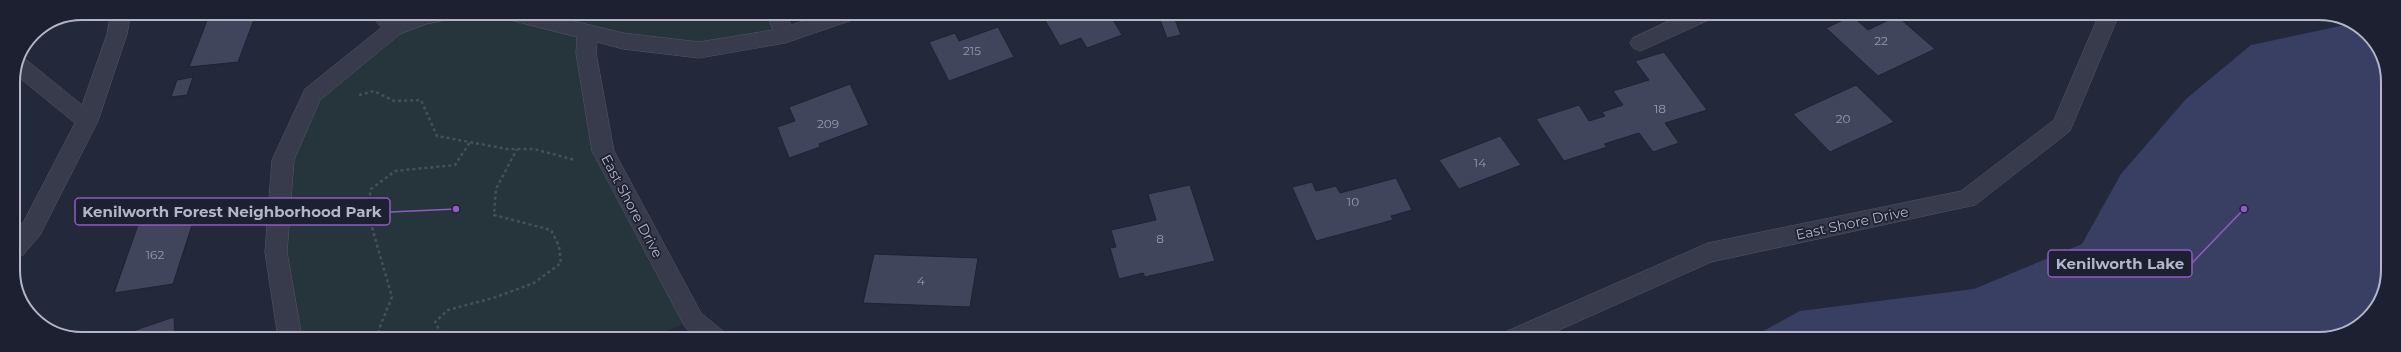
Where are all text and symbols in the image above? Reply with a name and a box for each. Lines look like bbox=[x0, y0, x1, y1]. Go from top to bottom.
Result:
house number: 22 bbox=[1874, 33, 1888, 48]
house number: 215 bbox=[963, 43, 981, 58]
house number: 18 bbox=[1654, 101, 1666, 116]
house number: 20 bbox=[1836, 111, 1850, 126]
house number: 209 bbox=[817, 116, 839, 131]
street label: East Shore Drive bbox=[597, 151, 667, 261]
house number: 14 bbox=[1474, 155, 1486, 170]
house number: 10 bbox=[1347, 194, 1359, 209]
callout: Kenilworth Forest Neighborhood Park bbox=[75, 198, 390, 225]
text: Kenilworth Forest Neighborhood Park bbox=[82, 202, 382, 221]
street label: East Shore Drive bbox=[1794, 202, 1910, 244]
house number: 8 bbox=[1156, 231, 1164, 246]
house number: 162 bbox=[146, 247, 164, 262]
callout: Kenilworth Lake bbox=[2048, 250, 2192, 277]
text: Kenilworth Lake bbox=[2056, 254, 2184, 273]
house number: 4 bbox=[917, 273, 925, 288]

